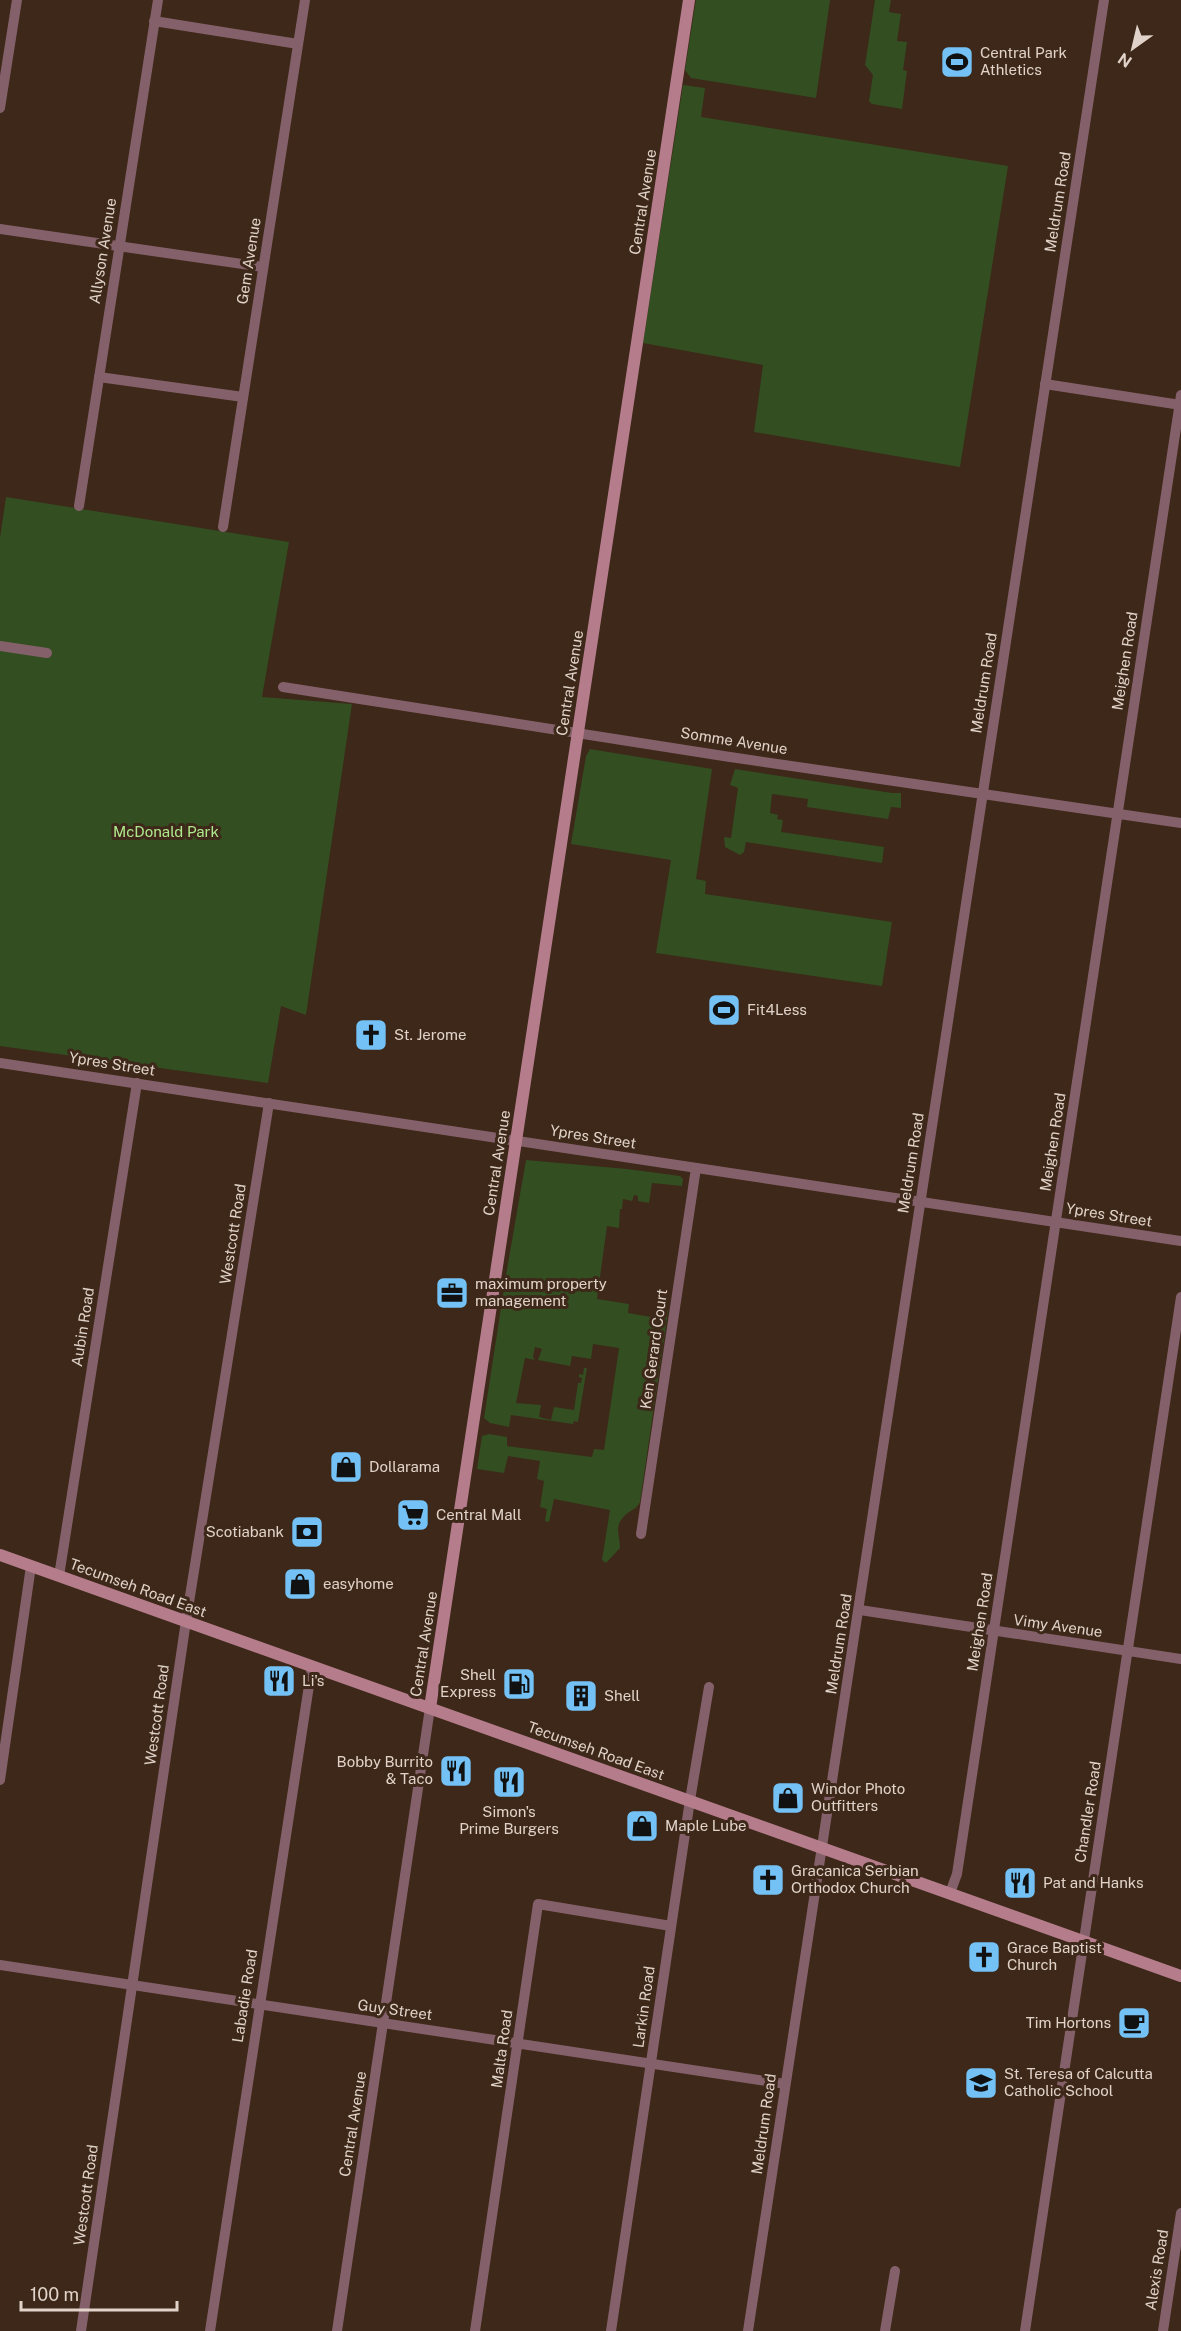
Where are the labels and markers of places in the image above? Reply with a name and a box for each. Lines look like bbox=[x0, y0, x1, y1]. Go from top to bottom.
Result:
sports icon: Central Park Athletics bbox=[939, 44, 975, 80]
place label: Central Park Athletics bbox=[980, 44, 1067, 78]
sports icon: Fit4Less bbox=[706, 992, 742, 1028]
place label: Fit4Less bbox=[747, 1001, 807, 1018]
church icon: St. Jerome bbox=[353, 1017, 389, 1053]
place label: St. Jerome bbox=[394, 1026, 467, 1043]
office icon: maximum property management bbox=[434, 1275, 470, 1311]
place label: maximum property management bbox=[475, 1275, 607, 1309]
shop icon: Dollarama bbox=[328, 1449, 364, 1485]
place label: Dollarama bbox=[369, 1458, 440, 1475]
supermarket icon: Central Mall bbox=[395, 1497, 431, 1533]
place label: Central Mall bbox=[436, 1506, 521, 1523]
bank icon: Scotiabank bbox=[289, 1514, 325, 1550]
place label: Scotiabank bbox=[206, 1523, 284, 1540]
shop icon: easyhome bbox=[282, 1566, 318, 1602]
place label: easyhome bbox=[323, 1575, 394, 1592]
restaurant icon: Li's bbox=[261, 1663, 297, 1699]
place label: Shell Express bbox=[440, 1666, 496, 1700]
fuel station icon: Shell Express bbox=[501, 1666, 537, 1702]
place label: Li's bbox=[302, 1672, 324, 1689]
building icon: Shell bbox=[563, 1678, 599, 1714]
place label: Shell bbox=[604, 1687, 640, 1704]
place label: Bobby Burrito & Taco bbox=[337, 1753, 433, 1787]
restaurant icon: Bobby Burrito & Taco bbox=[438, 1753, 474, 1789]
restaurant icon: Simon's Prime Burgers bbox=[491, 1764, 527, 1800]
shop icon: Windor Photo Outfitters bbox=[770, 1780, 806, 1816]
place label: Windor Photo Outfitters bbox=[811, 1780, 905, 1814]
place label: Simon's Prime Burgers bbox=[459, 1803, 559, 1837]
shop icon: Maple Lube bbox=[624, 1808, 660, 1844]
place label: Maple Lube bbox=[665, 1817, 747, 1834]
church icon: Gracanica Serbian Orthodox Church bbox=[750, 1862, 786, 1898]
place label: Gracanica Serbian Orthodox Church bbox=[791, 1862, 919, 1896]
restaurant icon: Pat and Hanks bbox=[1002, 1865, 1038, 1901]
place label: Pat and Hanks bbox=[1043, 1874, 1144, 1891]
church icon: Grace Baptist Church bbox=[966, 1939, 1002, 1975]
place label: Grace Baptist Church bbox=[1007, 1939, 1102, 1973]
cafe icon: Tim Hortons bbox=[1116, 2005, 1152, 2041]
place label: Tim Hortons bbox=[1026, 2014, 1111, 2031]
school or university icon: St. Teresa of Calcutta Catholic School bbox=[963, 2065, 999, 2101]
place label: St. Teresa of Calcutta Catholic School bbox=[1004, 2065, 1153, 2099]

